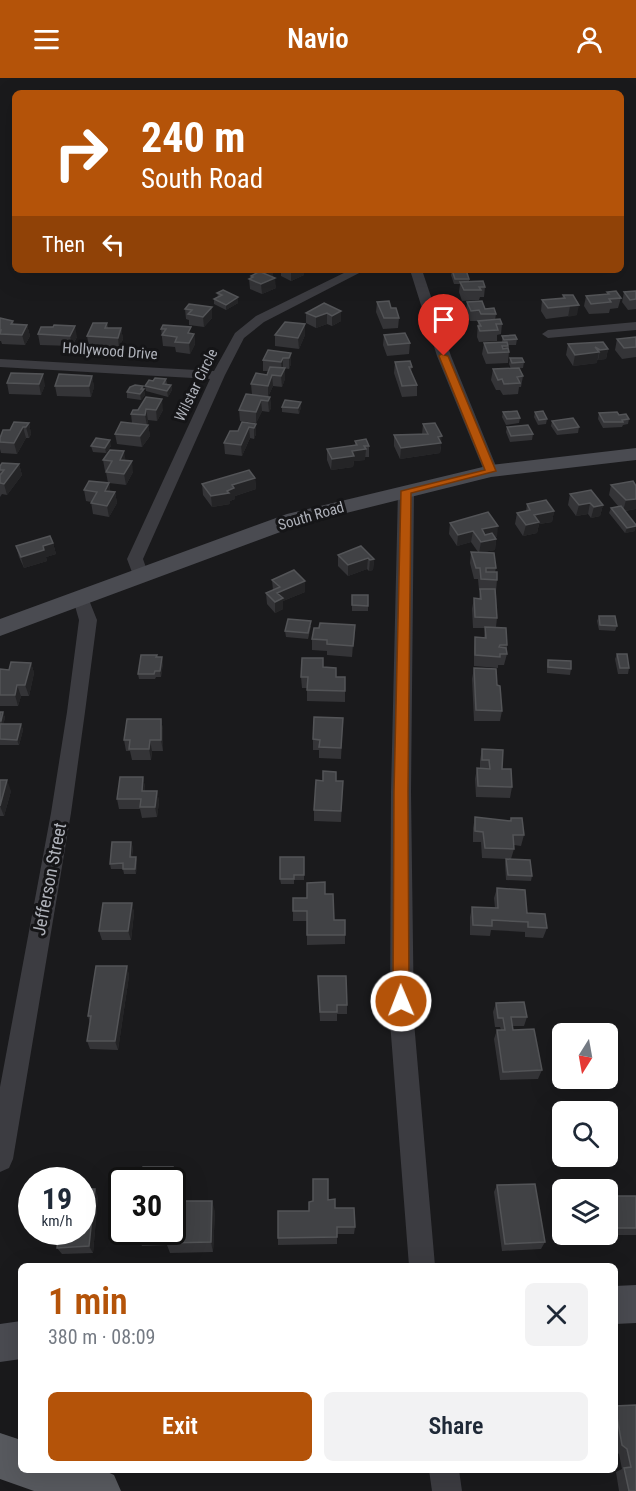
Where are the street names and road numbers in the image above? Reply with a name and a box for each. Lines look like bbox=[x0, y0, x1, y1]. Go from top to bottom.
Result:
street label: Hollywood Drive bbox=[62, 339, 158, 363]
street label: Wilstar Circle bbox=[171, 346, 221, 424]
street label: South Road bbox=[276, 498, 346, 534]
street label: Jefferson Street bbox=[28, 821, 70, 937]

